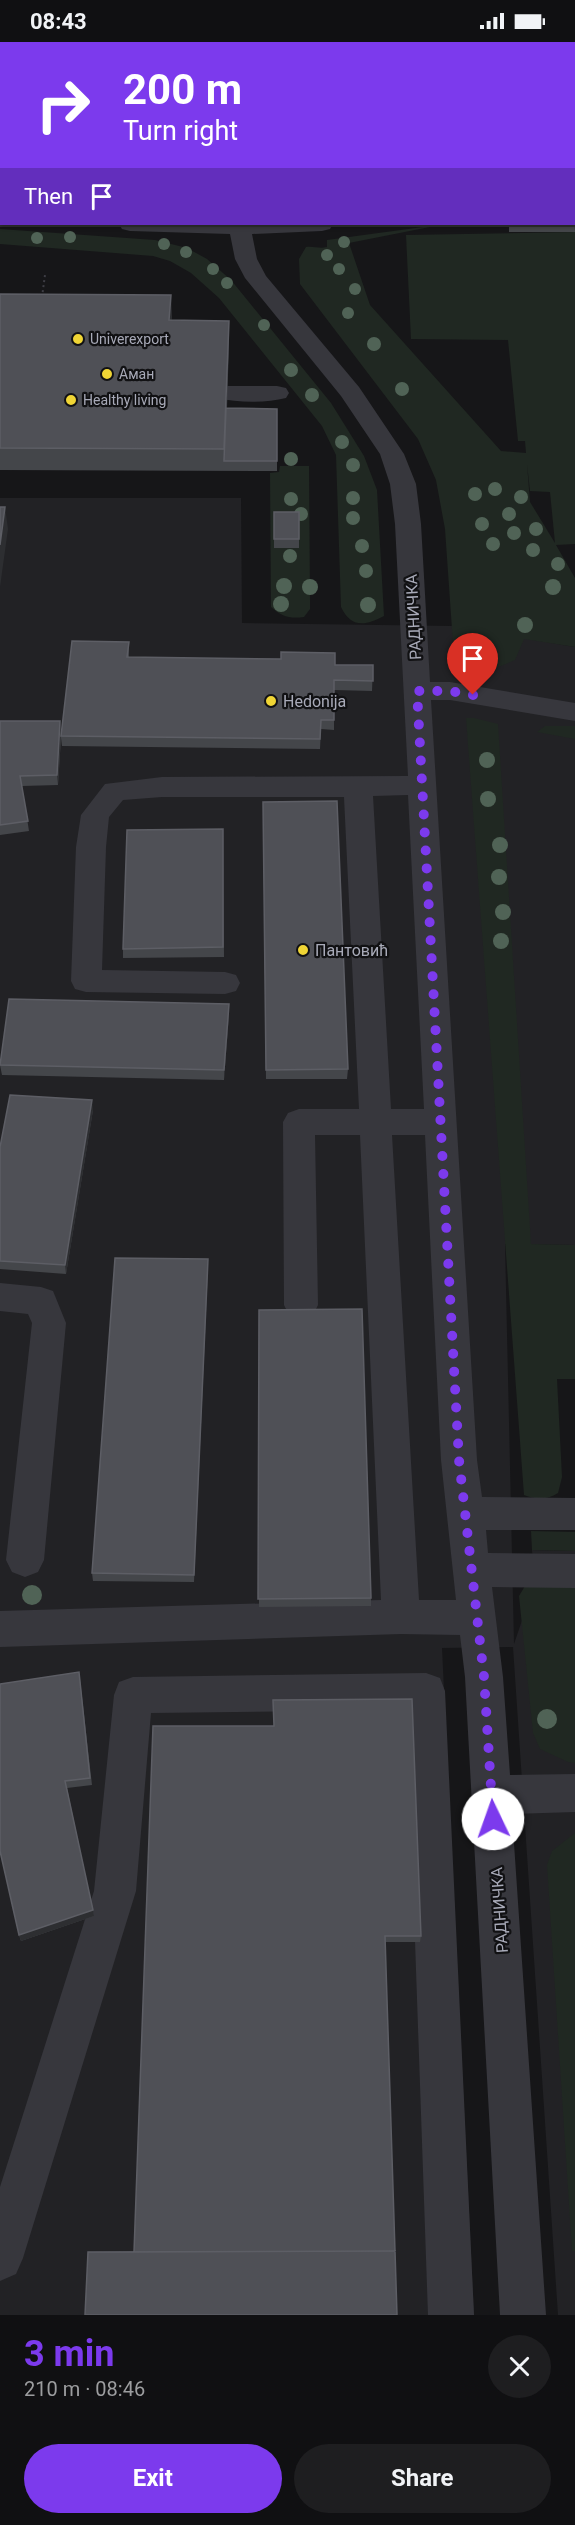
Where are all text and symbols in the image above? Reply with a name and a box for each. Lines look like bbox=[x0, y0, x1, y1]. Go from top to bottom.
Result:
text: 08:43 bbox=[30, 9, 87, 34]
text: 200 m bbox=[123, 65, 242, 114]
icon: right bbox=[24, 66, 102, 144]
text: Turn right bbox=[123, 115, 238, 147]
icon: arrive bbox=[85, 180, 118, 213]
text: Then bbox=[24, 184, 73, 209]
place label: Univerexport bbox=[90, 331, 169, 347]
marker: Univerexport bbox=[71, 332, 85, 346]
place label: Аман bbox=[119, 366, 154, 382]
marker: Аман bbox=[100, 367, 114, 381]
place label: Healthy living bbox=[83, 392, 166, 408]
marker: Healthy living bbox=[64, 393, 78, 407]
street label: РАДНИЧКА bbox=[402, 573, 425, 660]
pin bbox=[447, 633, 498, 695]
icon: arrive bbox=[456, 642, 489, 675]
place label: Hedonija bbox=[283, 692, 346, 711]
marker: Hedonija bbox=[264, 694, 278, 708]
place label: Пантовић bbox=[315, 941, 388, 960]
marker: Пантовић bbox=[296, 943, 310, 957]
position arrow bbox=[461, 1787, 525, 1851]
street label: РАДНИЧКА bbox=[487, 1866, 512, 1953]
text: 3 min bbox=[24, 2333, 115, 2375]
button: close bbox=[488, 2335, 551, 2398]
text: 210 m · 08:46 bbox=[24, 2377, 145, 2401]
button: Exit bbox=[24, 2444, 282, 2513]
button: Share bbox=[294, 2444, 551, 2513]

